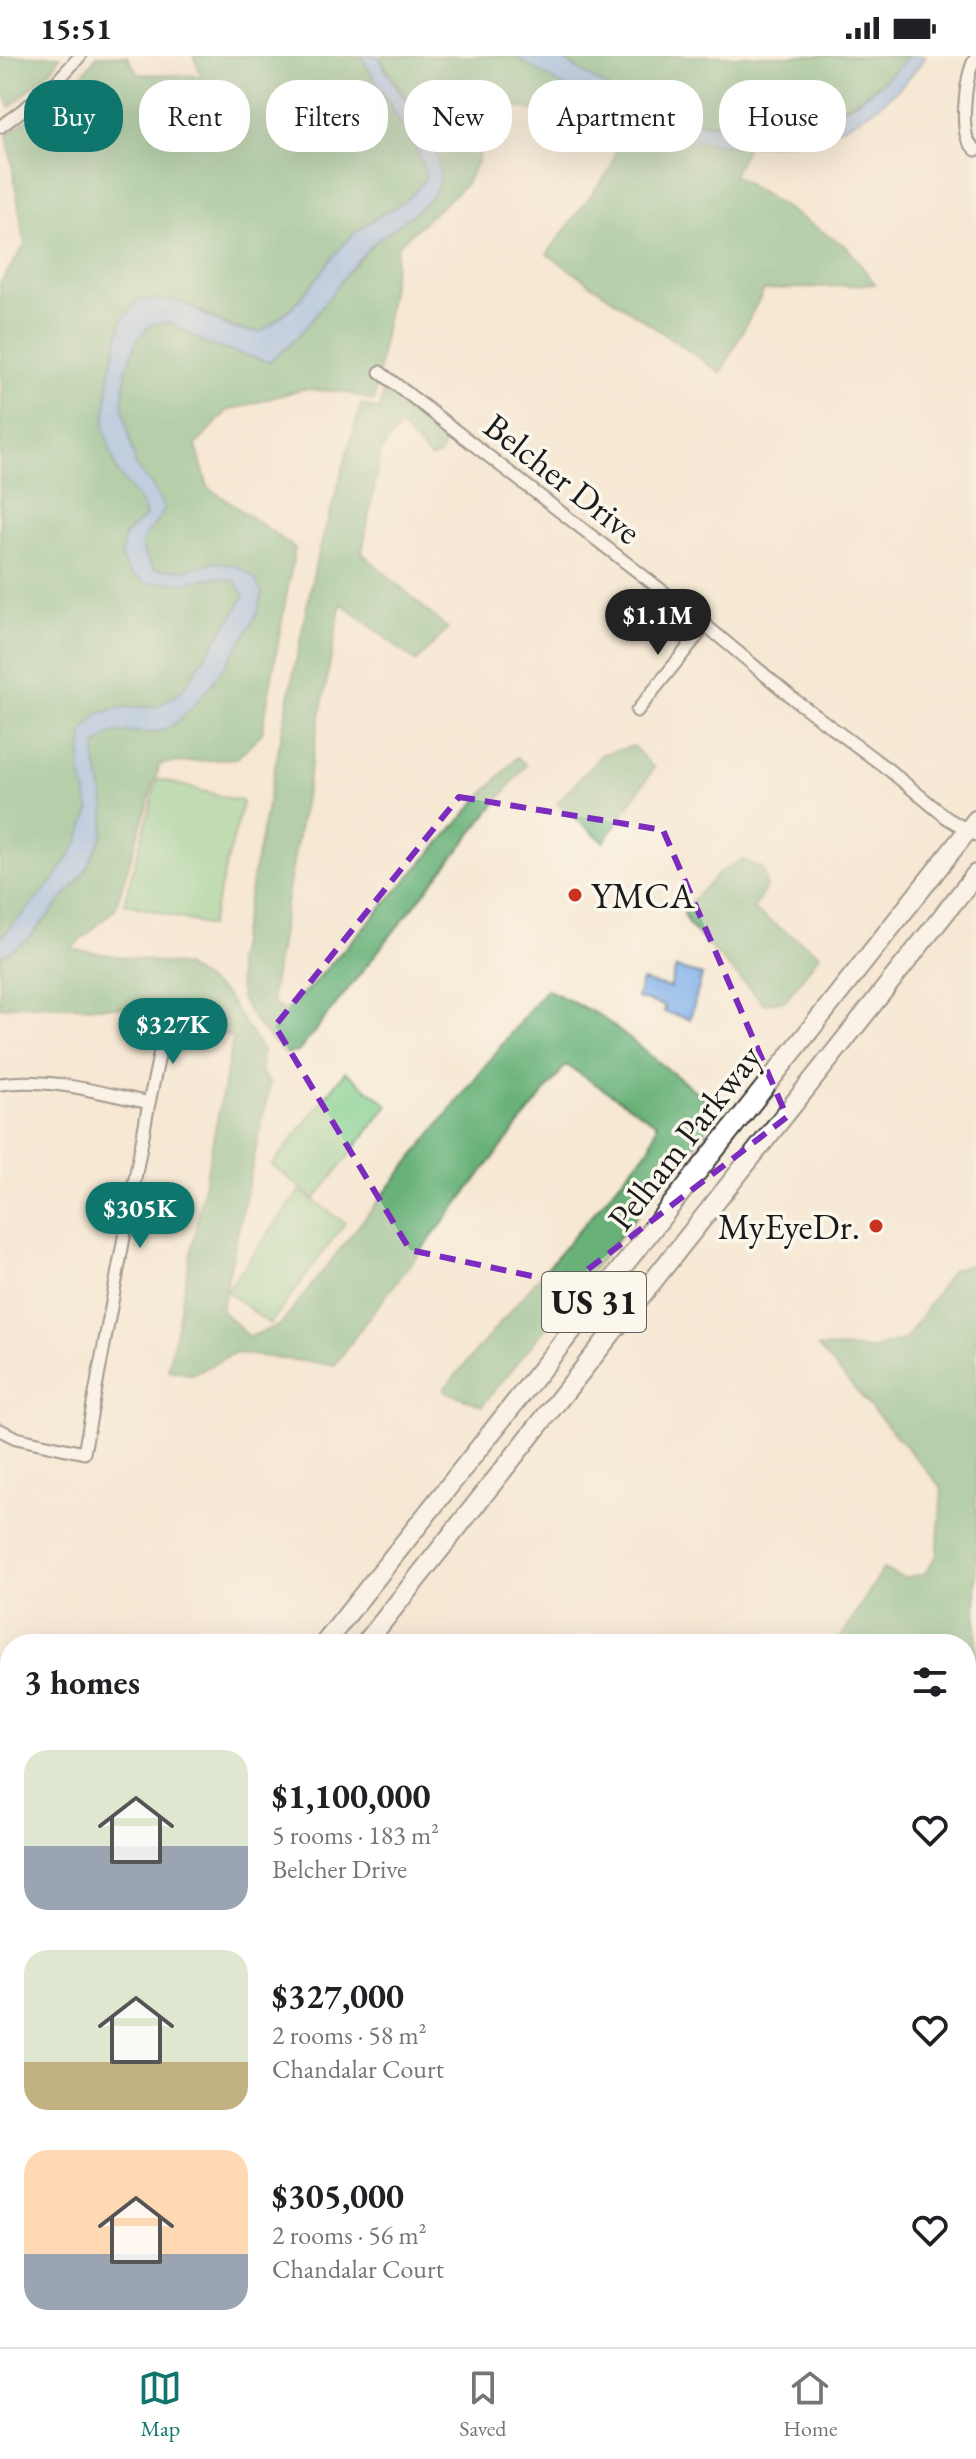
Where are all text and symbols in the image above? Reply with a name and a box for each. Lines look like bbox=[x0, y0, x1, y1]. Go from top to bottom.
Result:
text: 15:51 bbox=[40, 9, 112, 48]
chip: Buy bbox=[24, 80, 123, 152]
chip: Rent bbox=[139, 80, 250, 152]
chip: Filters bbox=[266, 80, 388, 152]
chip: New bbox=[404, 80, 512, 152]
chip: Apartment bbox=[528, 80, 703, 152]
chip: House bbox=[719, 80, 846, 152]
street label: Belcher Drive bbox=[474, 402, 651, 555]
pin: $1.1M bbox=[602, 589, 714, 657]
text: $1.1M bbox=[623, 598, 693, 632]
place label: YMCA bbox=[591, 872, 696, 919]
marker: YMCA bbox=[566, 886, 584, 904]
pin: $327K bbox=[117, 998, 229, 1066]
text: $327K bbox=[136, 1007, 210, 1041]
street label: Pelham Parkway bbox=[597, 1034, 772, 1240]
pin: $305K bbox=[84, 1182, 196, 1250]
text: $305K bbox=[103, 1191, 177, 1225]
place label: MyEyeDr. bbox=[718, 1203, 860, 1250]
marker: MyEyeDr. bbox=[867, 1217, 885, 1235]
road number: US 31 bbox=[542, 1272, 646, 1332]
text: 3 homes bbox=[24, 1660, 140, 1704]
icon: filters bbox=[908, 1660, 952, 1704]
text: $1,100,000 bbox=[272, 1774, 430, 1818]
icon: home bbox=[88, 1782, 184, 1878]
icon: heart bbox=[908, 1808, 952, 1852]
text: 5 rooms · 183 m² bbox=[272, 1818, 439, 1852]
text: Belcher Drive bbox=[272, 1852, 407, 1886]
text: $327,000 bbox=[272, 1974, 404, 2018]
icon: home bbox=[88, 1982, 184, 2078]
icon: heart bbox=[908, 2008, 952, 2052]
text: 2 rooms · 58 m² bbox=[272, 2018, 427, 2052]
text: Chandalar Court bbox=[272, 2052, 444, 2086]
text: $305,000 bbox=[272, 2174, 404, 2218]
icon: home bbox=[88, 2182, 184, 2278]
icon: heart bbox=[908, 2208, 952, 2252]
text: 2 rooms · 56 m² bbox=[272, 2218, 427, 2252]
text: Chandalar Court bbox=[272, 2252, 444, 2286]
tab: Map bbox=[138, 2366, 182, 2443]
tab: Saved bbox=[459, 2366, 506, 2443]
tab: Home bbox=[783, 2366, 838, 2443]

